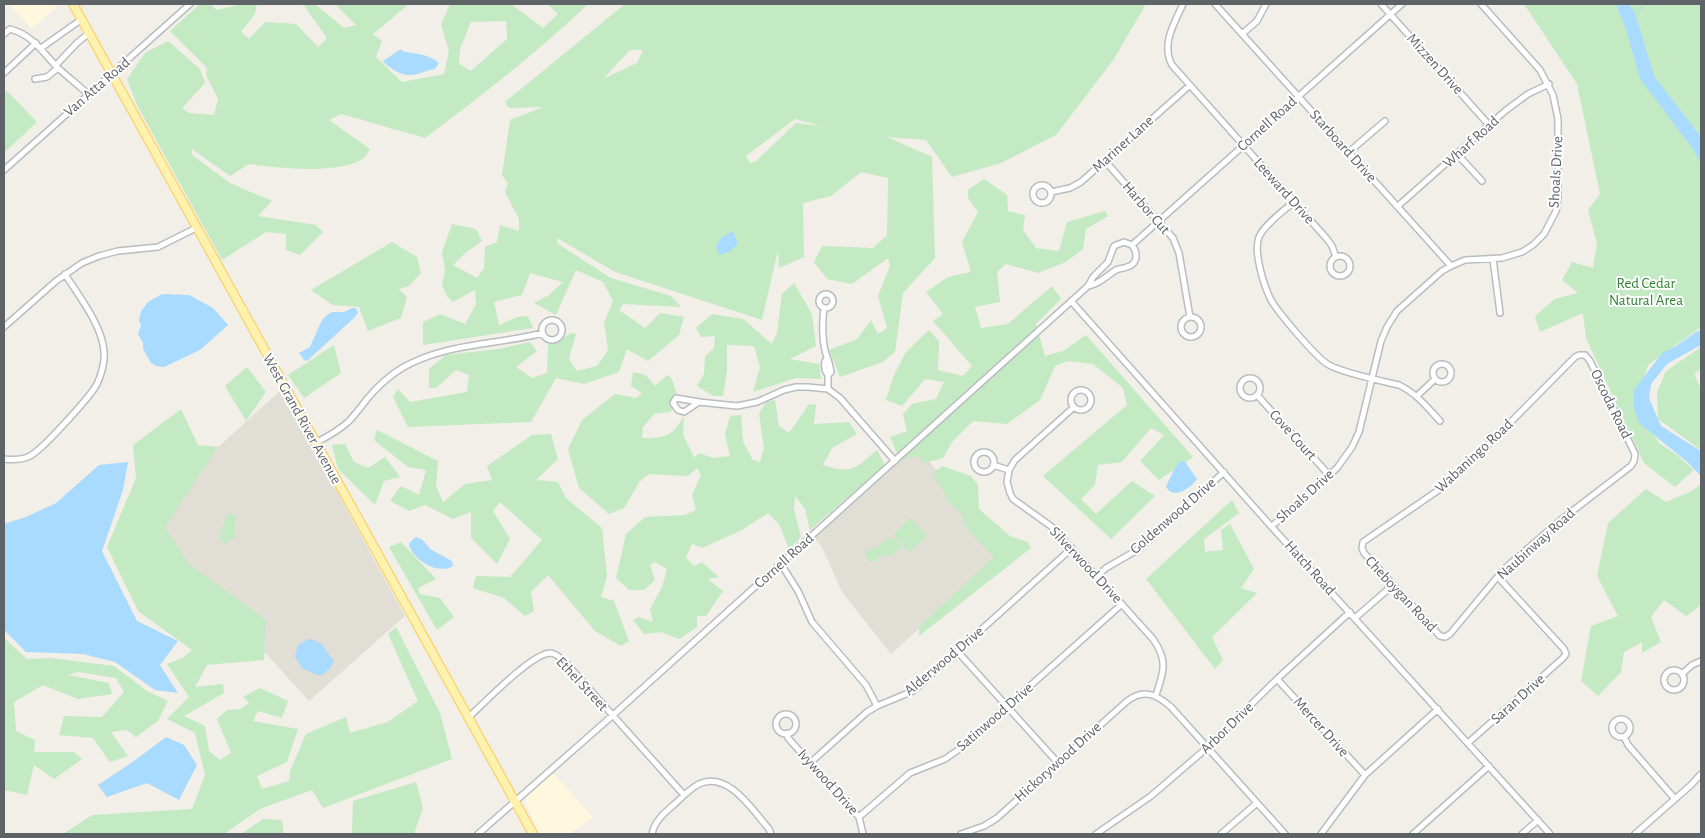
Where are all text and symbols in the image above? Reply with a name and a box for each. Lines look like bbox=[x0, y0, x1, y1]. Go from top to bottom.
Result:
street label: Mizzen Drive bbox=[1404, 31, 1466, 97]
street label: Van Atta Road bbox=[61, 54, 133, 120]
street label: Cornell Road bbox=[1235, 94, 1300, 154]
street label: Starboard Drive bbox=[1307, 107, 1379, 185]
street label: Mariner Lane bbox=[1090, 113, 1157, 175]
street label: Wharf Road bbox=[1440, 113, 1502, 171]
street label: Shoals Drive bbox=[1547, 136, 1565, 208]
street label: Leeward Drive bbox=[1251, 155, 1317, 227]
street label: Harbor Cut bbox=[1119, 179, 1173, 237]
park label: Red Cedar Natural Area bbox=[1609, 276, 1683, 308]
street label: West Grand River Avenue bbox=[260, 351, 344, 487]
street label: Oscoda Road bbox=[1588, 367, 1634, 441]
street label: Cove Court bbox=[1267, 407, 1320, 463]
street label: Wabaningo Road bbox=[1432, 416, 1516, 496]
street label: Shoals Drive bbox=[1273, 466, 1337, 526]
street label: Goldenwood Drive bbox=[1127, 475, 1219, 557]
street label: Naubinway Road bbox=[1494, 505, 1578, 583]
street label: Silverwood Drive bbox=[1047, 524, 1125, 606]
street label: Cornell Road bbox=[752, 531, 817, 591]
street label: Hatch Road bbox=[1282, 538, 1338, 598]
street label: Cheboygan Road bbox=[1362, 553, 1440, 635]
street label: Alderwood Drive bbox=[902, 624, 986, 698]
street label: Ethel Street bbox=[553, 654, 611, 714]
street label: Saran Drive bbox=[1488, 671, 1548, 727]
street label: Satinwood Drive bbox=[954, 680, 1036, 754]
street label: Mercer Drive bbox=[1291, 694, 1352, 760]
street label: Arbor Drive bbox=[1198, 699, 1256, 757]
street label: Hickorywood Drive bbox=[1012, 719, 1104, 805]
street label: Ivywood Drive bbox=[795, 746, 861, 818]

